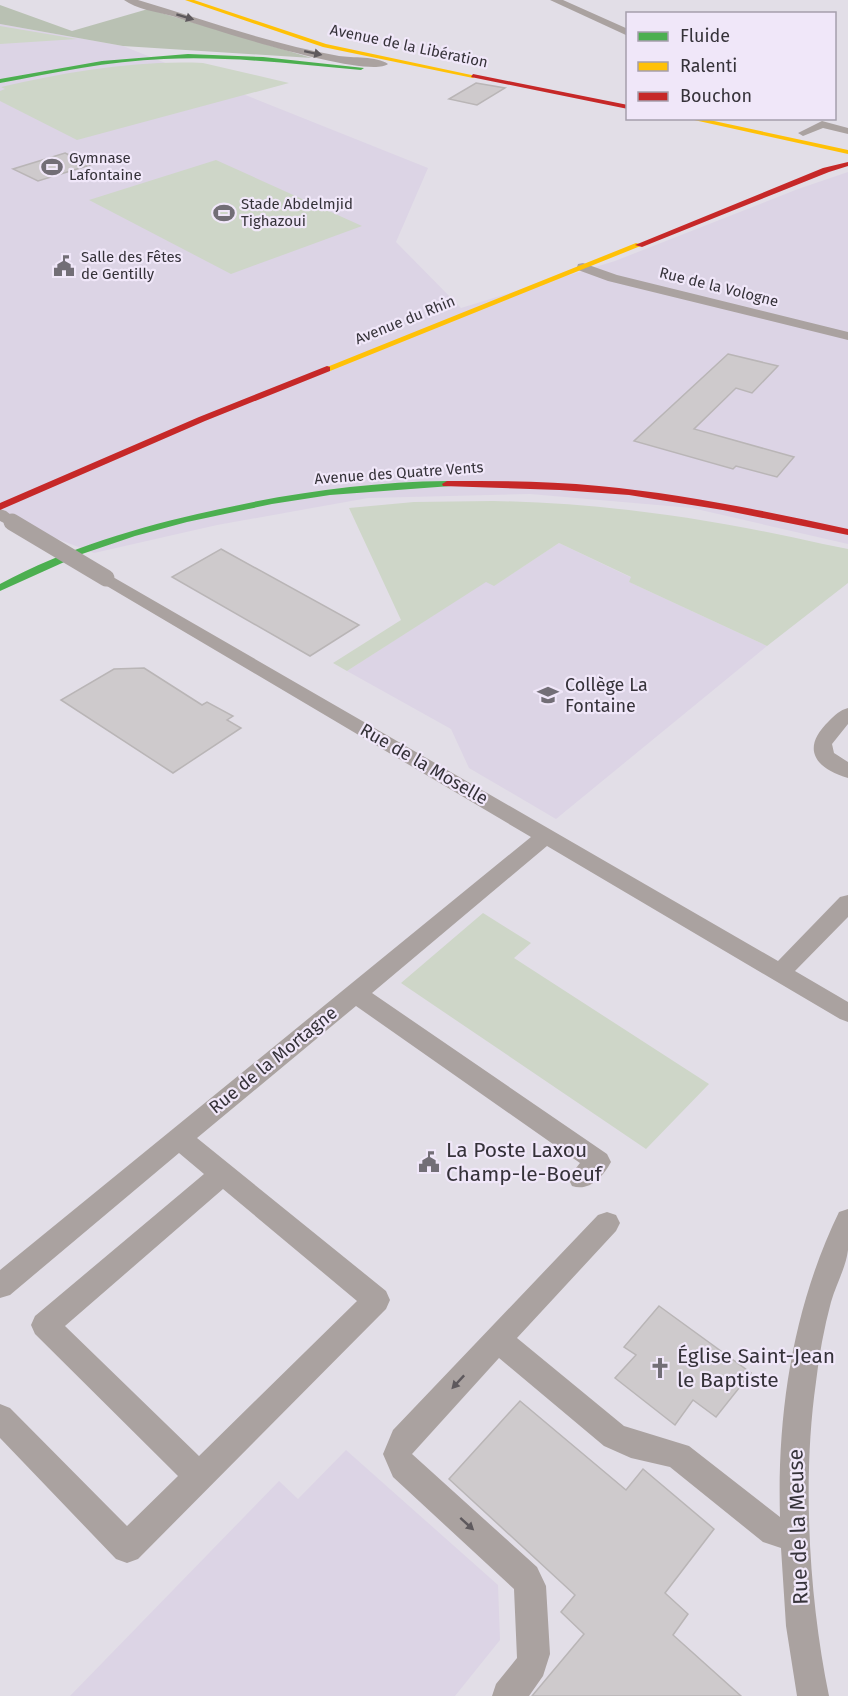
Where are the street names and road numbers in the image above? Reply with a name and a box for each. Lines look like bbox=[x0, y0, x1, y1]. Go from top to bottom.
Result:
street label: Avenue de la Libération bbox=[329, 20, 489, 72]
street label: Rue de la Vologne bbox=[658, 263, 780, 311]
street label: Avenue du Rhin bbox=[352, 292, 458, 348]
street label: Avenue des Quatre Vents bbox=[314, 458, 484, 488]
street label: Rue de la Moselle bbox=[356, 718, 492, 810]
street label: Rue de la Mortagne bbox=[205, 1002, 341, 1118]
street label: Rue de la Meuse bbox=[782, 1449, 814, 1605]

